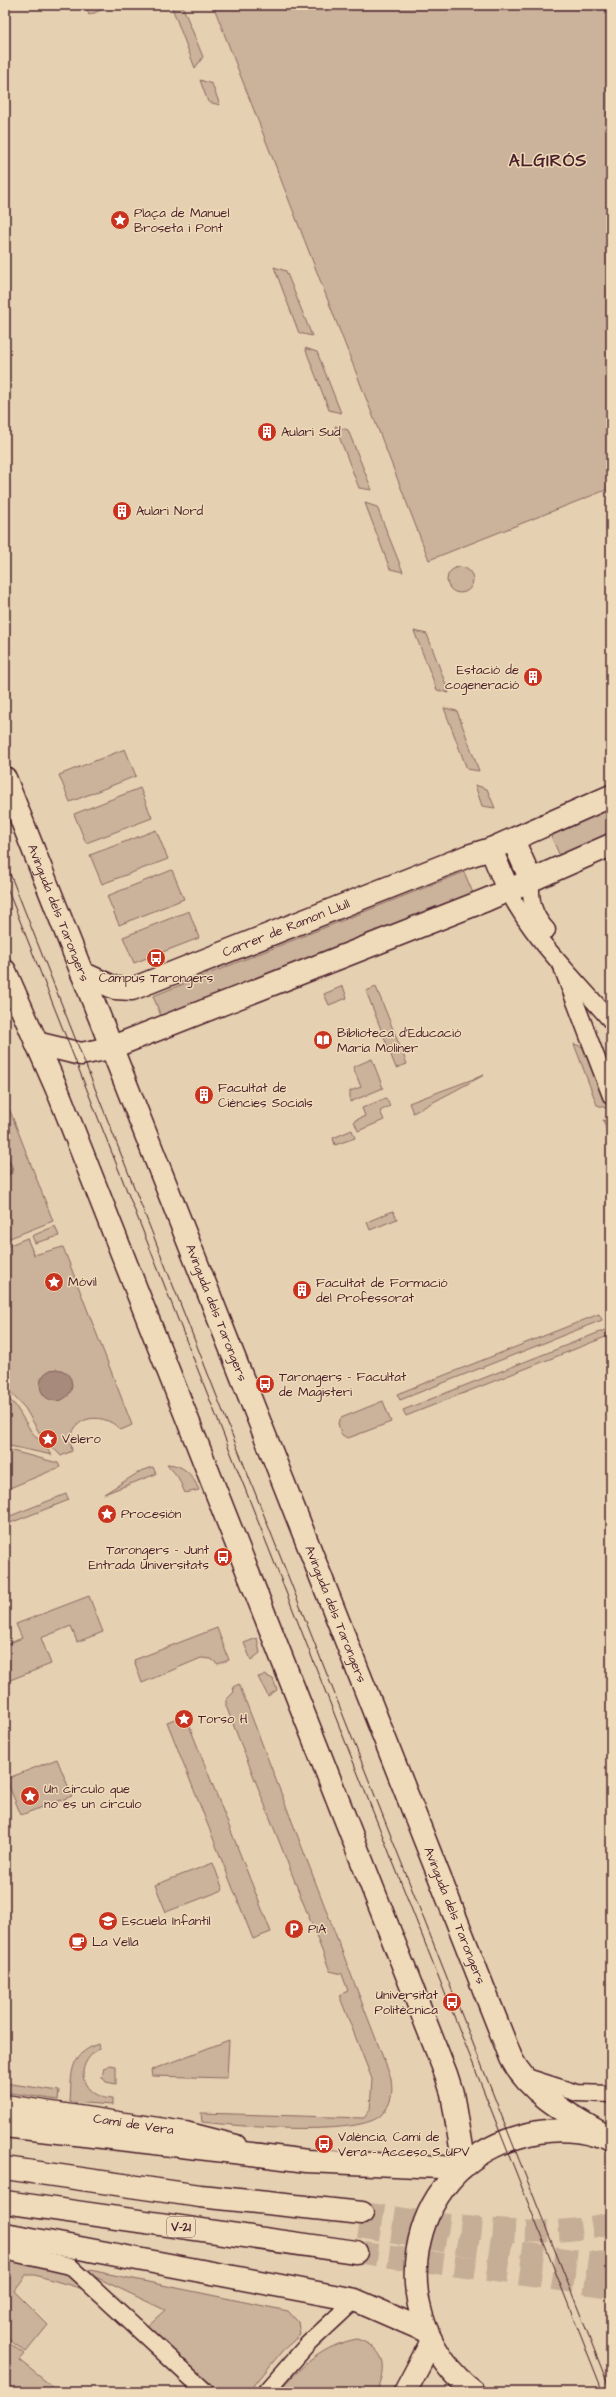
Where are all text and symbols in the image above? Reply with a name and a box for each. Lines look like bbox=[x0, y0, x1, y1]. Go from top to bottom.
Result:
district label: ALGIRÓS bbox=[509, 149, 587, 173]
place label: Plaça de Manuel Broseta i Pont bbox=[134, 204, 229, 237]
place icon: Plaça de Manuel Broseta i Pont bbox=[109, 209, 131, 231]
building icon: Aulari Sud bbox=[256, 421, 278, 443]
place label: Aulari Sud bbox=[281, 423, 341, 441]
building icon: Aulari Nord bbox=[111, 500, 133, 522]
place label: Aulari Nord bbox=[136, 502, 204, 520]
place label: Estació de cogeneració bbox=[445, 661, 520, 695]
building icon: Estació de cogeneració bbox=[522, 666, 544, 688]
street label: Avinguda dels Tarongers bbox=[23, 842, 94, 985]
street label: Carrer de Ramon Llull bbox=[220, 895, 352, 961]
bus stop icon: Campus Tarongers bbox=[145, 947, 167, 969]
place label: Campus Tarongers bbox=[99, 969, 214, 988]
place label: Biblioteca d'Educació María Moliner bbox=[337, 1024, 462, 1057]
library icon: Biblioteca d'Educació María Moliner bbox=[312, 1029, 334, 1051]
place label: Facultat de Ciències Socials bbox=[218, 1079, 313, 1112]
building icon: Facultat de Ciències Socials bbox=[193, 1084, 215, 1106]
street label: Avinguda dels Tarongers bbox=[181, 1241, 252, 1384]
place icon: Móvil bbox=[43, 1271, 65, 1293]
place label: Móvil bbox=[68, 1273, 97, 1291]
place label: Facultat de Formació del Professorat bbox=[316, 1274, 448, 1307]
building icon: Facultat de Formació del Professorat bbox=[291, 1279, 313, 1301]
place label: Tarongers - Facultat de Magisteri bbox=[279, 1368, 407, 1402]
bus stop icon: Tarongers - Facultat de Magisteri bbox=[254, 1373, 276, 1395]
place icon: Velero bbox=[37, 1428, 59, 1450]
place label: Velero bbox=[62, 1430, 101, 1448]
place icon: Procesión bbox=[96, 1503, 118, 1525]
place label: Procesión bbox=[121, 1505, 182, 1523]
place label: Tarongers - Junt Entrada Universitats bbox=[88, 1541, 210, 1574]
street label: Avinguda dels Tarongers bbox=[300, 1543, 371, 1686]
bus stop icon: Tarongers - Junt Entrada Universitats bbox=[212, 1546, 234, 1568]
place icon: Torso H bbox=[173, 1708, 195, 1730]
place label: Torso H bbox=[198, 1710, 248, 1728]
place label: Un círculo que no es un círculo bbox=[44, 1780, 142, 1813]
place icon: Un círculo que no es un círculo bbox=[19, 1785, 41, 1807]
street label: Avinguda dels Tarongers bbox=[419, 1844, 490, 1987]
school or university icon: Escuela Infantil bbox=[97, 1910, 119, 1932]
place label: Escuela Infantil bbox=[122, 1912, 211, 1930]
parking icon: P1A bbox=[283, 1918, 305, 1940]
place label: P1A bbox=[308, 1920, 327, 1938]
cafe icon: La Vella bbox=[67, 1931, 89, 1953]
place label: La Vella bbox=[92, 1933, 139, 1951]
place label: Universitat Politècnica bbox=[375, 1986, 439, 2019]
bus stop icon: Universitat Politècnica bbox=[441, 1991, 463, 2013]
street label: Camí de Vera bbox=[92, 2109, 175, 2139]
place label: València, Camí de Vera - Acceso S UPV bbox=[338, 2128, 470, 2161]
bus stop icon: València, Camí de Vera - Acceso S UPV bbox=[313, 2133, 335, 2155]
road number: V-21 bbox=[167, 2217, 195, 2237]

